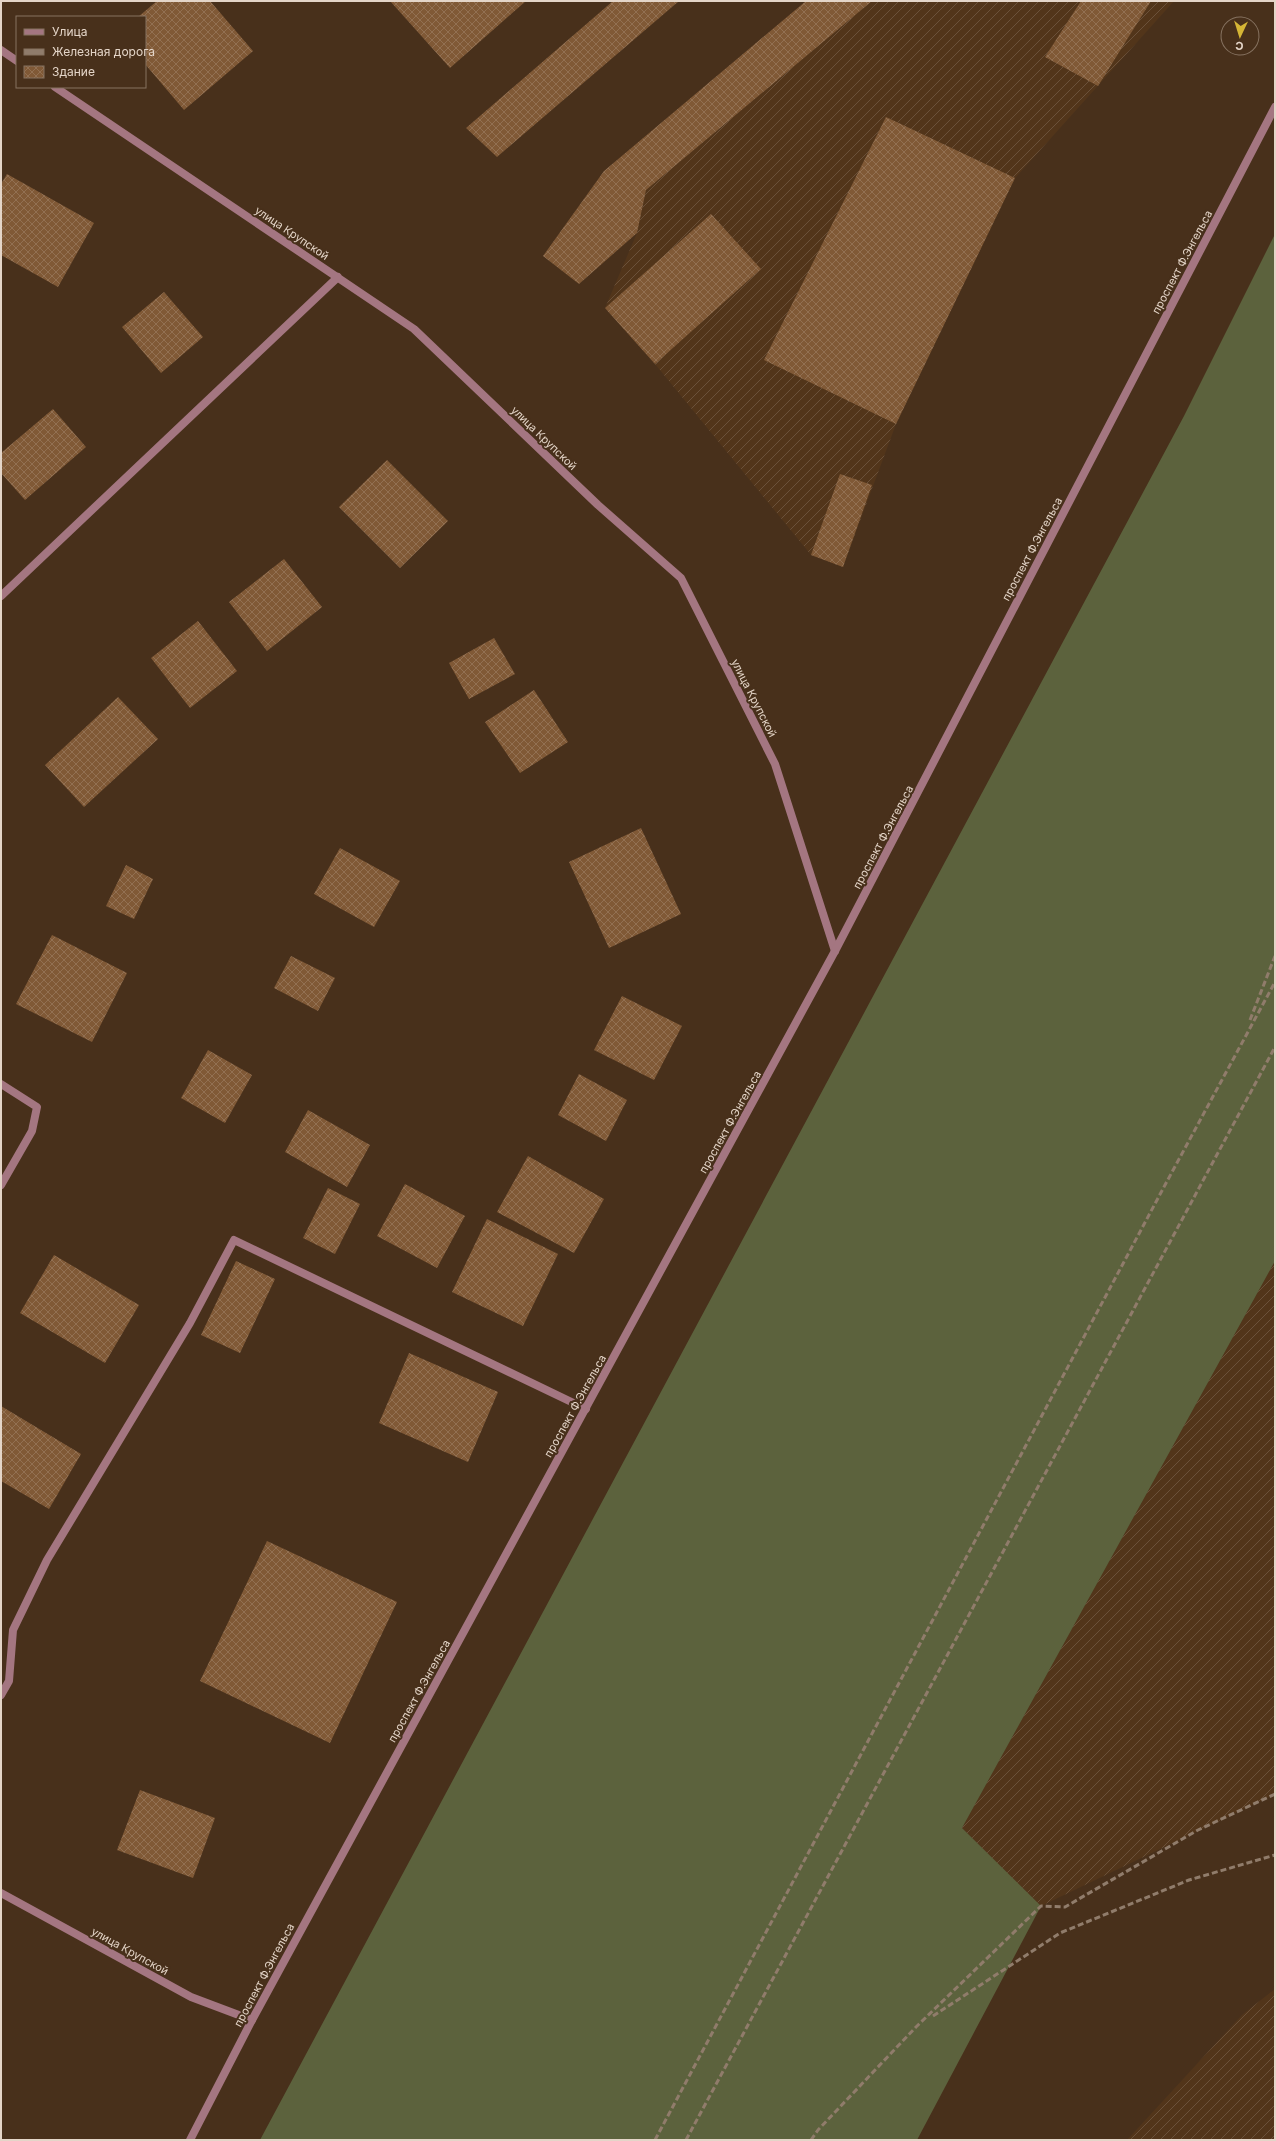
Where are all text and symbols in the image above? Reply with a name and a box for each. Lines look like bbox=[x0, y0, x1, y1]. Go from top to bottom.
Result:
legend bbox=[16, 16, 146, 88]
north arrow bbox=[1220, 16, 1260, 56]
text: Улица bbox=[52, 24, 87, 39]
text: С bbox=[1235, 39, 1244, 53]
text: Железная дорога bbox=[52, 44, 155, 59]
text: Здание bbox=[52, 64, 95, 79]
street label: улица Крупской bbox=[252, 203, 332, 263]
street label: проспект Ф.Энгельса bbox=[1149, 208, 1215, 316]
street label: улица Крупской bbox=[508, 403, 580, 473]
street label: проспект Ф.Энгельса bbox=[999, 495, 1065, 603]
street label: улица Крупской bbox=[728, 657, 780, 739]
street label: проспект Ф.Энгельса bbox=[850, 783, 916, 891]
street label: проспект Ф.Энгельса bbox=[696, 1068, 764, 1176]
street label: проспект Ф.Энгельса bbox=[541, 1352, 609, 1460]
street label: проспект Ф.Энгельса bbox=[385, 1637, 453, 1745]
street label: проспект Ф.Энгельса bbox=[231, 1921, 297, 2029]
street label: улица Крупской bbox=[89, 1924, 171, 1978]

